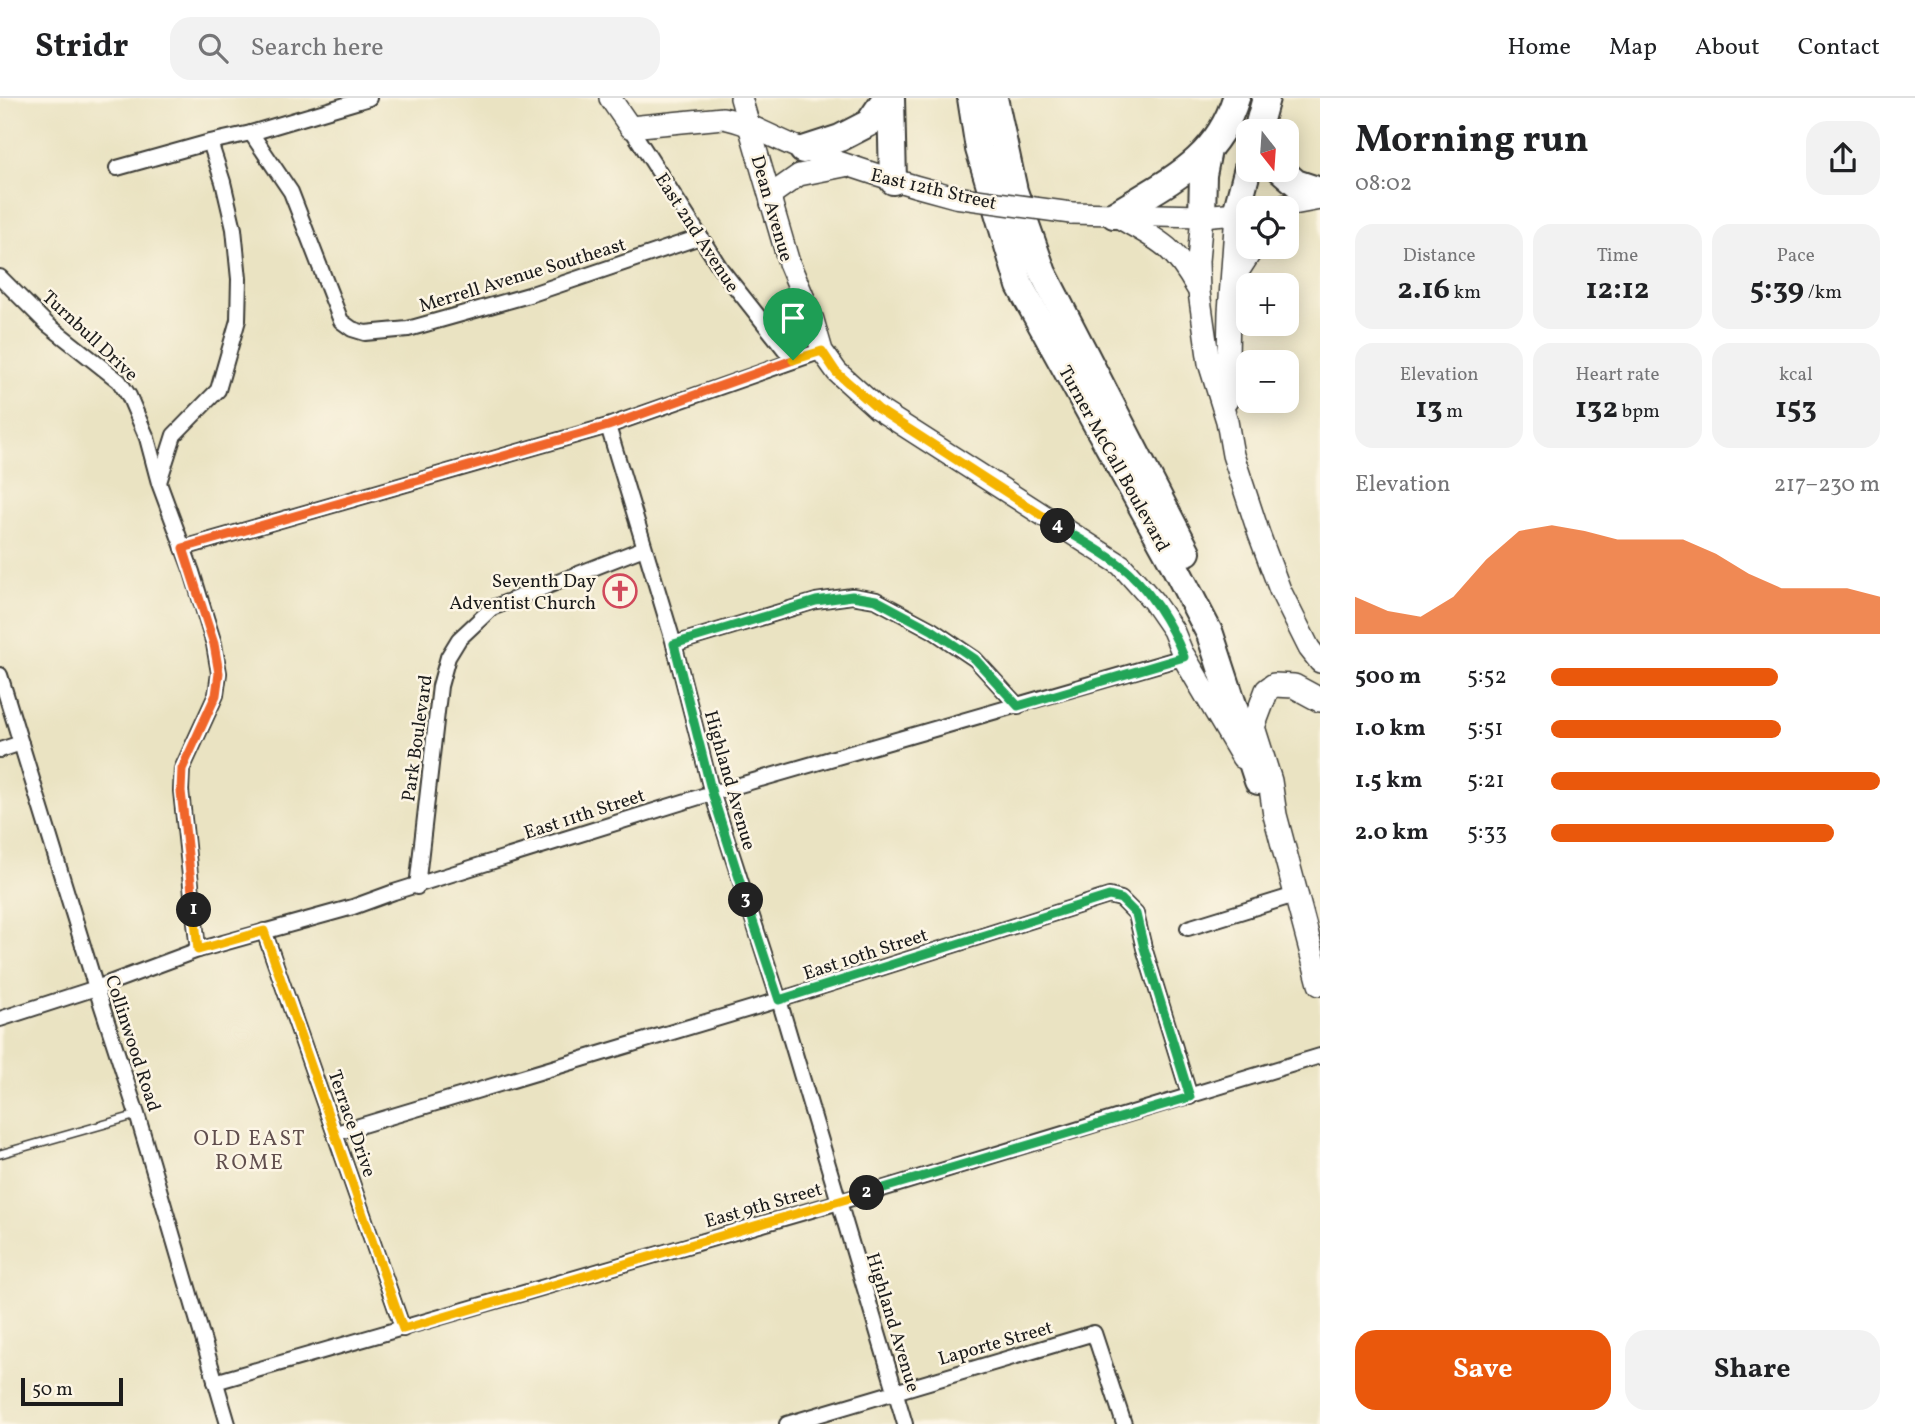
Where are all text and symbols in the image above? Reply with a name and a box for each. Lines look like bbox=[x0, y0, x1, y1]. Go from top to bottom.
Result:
search box bbox=[170, 17, 660, 80]
text: Stridr bbox=[35, 25, 128, 71]
icon: search bbox=[194, 29, 232, 67]
text: Search here bbox=[250, 30, 384, 66]
text: Home bbox=[1507, 31, 1571, 65]
text: Map bbox=[1609, 31, 1657, 65]
text: About bbox=[1695, 31, 1760, 65]
text: Contact bbox=[1798, 31, 1880, 65]
text: Morning run bbox=[1355, 115, 1589, 168]
north arrow bbox=[1236, 119, 1298, 182]
map controls bbox=[1236, 119, 1299, 413]
button: share bbox=[1806, 121, 1880, 195]
street label: Dean Avenue bbox=[743, 152, 799, 265]
street label: East 12th Street bbox=[868, 163, 999, 217]
street label: East 2nd Avenue bbox=[648, 168, 745, 298]
text: 08:02 bbox=[1355, 168, 1412, 200]
button: locate bbox=[1236, 196, 1299, 259]
street label: Merrell Avenue Southeast bbox=[416, 232, 629, 320]
text: Distance bbox=[1403, 243, 1476, 269]
text: Time bbox=[1597, 243, 1638, 269]
text: Pace bbox=[1777, 243, 1815, 269]
text: 2.16 bbox=[1397, 269, 1450, 311]
text: 12:12 bbox=[1586, 269, 1649, 311]
text: 5:39 bbox=[1750, 269, 1804, 311]
button: + bbox=[1236, 273, 1299, 336]
text: km bbox=[1450, 280, 1481, 306]
text: /km bbox=[1804, 280, 1842, 306]
street label: Turnbull Drive bbox=[36, 285, 143, 388]
pin bbox=[763, 288, 823, 360]
icon: arrive bbox=[774, 299, 812, 337]
button: − bbox=[1236, 350, 1299, 413]
street label: Turner McCall Boulevard bbox=[1051, 361, 1175, 557]
text: Elevation bbox=[1400, 362, 1479, 388]
text: Heart rate bbox=[1576, 362, 1659, 388]
text: kcal bbox=[1779, 362, 1813, 388]
text: 13 bbox=[1415, 388, 1443, 430]
text: 132 bbox=[1575, 388, 1618, 430]
text: 153 bbox=[1775, 388, 1817, 430]
text: m bbox=[1443, 399, 1463, 425]
text: bpm bbox=[1618, 399, 1660, 425]
text: Elevation bbox=[1355, 469, 1451, 501]
text: 217–230 m bbox=[1774, 469, 1880, 501]
pin: 4 bbox=[1040, 508, 1076, 544]
text: 4 bbox=[1052, 512, 1063, 538]
place label: Seventh Day Adventist Church bbox=[449, 569, 596, 617]
church icon: Seventh Day Adventist Church bbox=[601, 572, 639, 610]
text: 500 m bbox=[1355, 661, 1421, 693]
text: 5:52 bbox=[1467, 661, 1507, 693]
street label: Park Boulevard bbox=[396, 673, 440, 803]
street label: Highland Avenue bbox=[697, 708, 761, 853]
text: 1.0 km bbox=[1355, 713, 1426, 745]
text: 5:51 bbox=[1467, 713, 1503, 745]
text: 1.5 km bbox=[1355, 765, 1422, 797]
text: 5:21 bbox=[1467, 765, 1505, 797]
street label: East 11th Street bbox=[521, 783, 649, 847]
text: 2.0 km bbox=[1355, 817, 1428, 849]
text: 5:33 bbox=[1467, 817, 1507, 849]
pin: 3 bbox=[728, 882, 764, 918]
text: 3 bbox=[741, 886, 750, 912]
pin: 1 bbox=[176, 892, 212, 928]
text: 1 bbox=[190, 896, 197, 922]
street label: East 10th Street bbox=[800, 922, 932, 987]
street label: Collinwood Road bbox=[98, 972, 166, 1115]
street label: Terrace Drive bbox=[321, 1067, 382, 1181]
district label: OLD EAST ROME bbox=[194, 1125, 306, 1178]
pin: 2 bbox=[850, 1176, 884, 1210]
street label: East 9th Street bbox=[702, 1177, 826, 1235]
text: 2 bbox=[862, 1179, 871, 1205]
street label: Highland Avenue bbox=[859, 1250, 926, 1395]
street label: Laporte Street bbox=[935, 1315, 1056, 1373]
button: Save bbox=[1355, 1330, 1611, 1410]
button: Share bbox=[1625, 1330, 1880, 1410]
scale bar bbox=[21, 1375, 122, 1407]
text: 50 m bbox=[32, 1377, 73, 1403]

